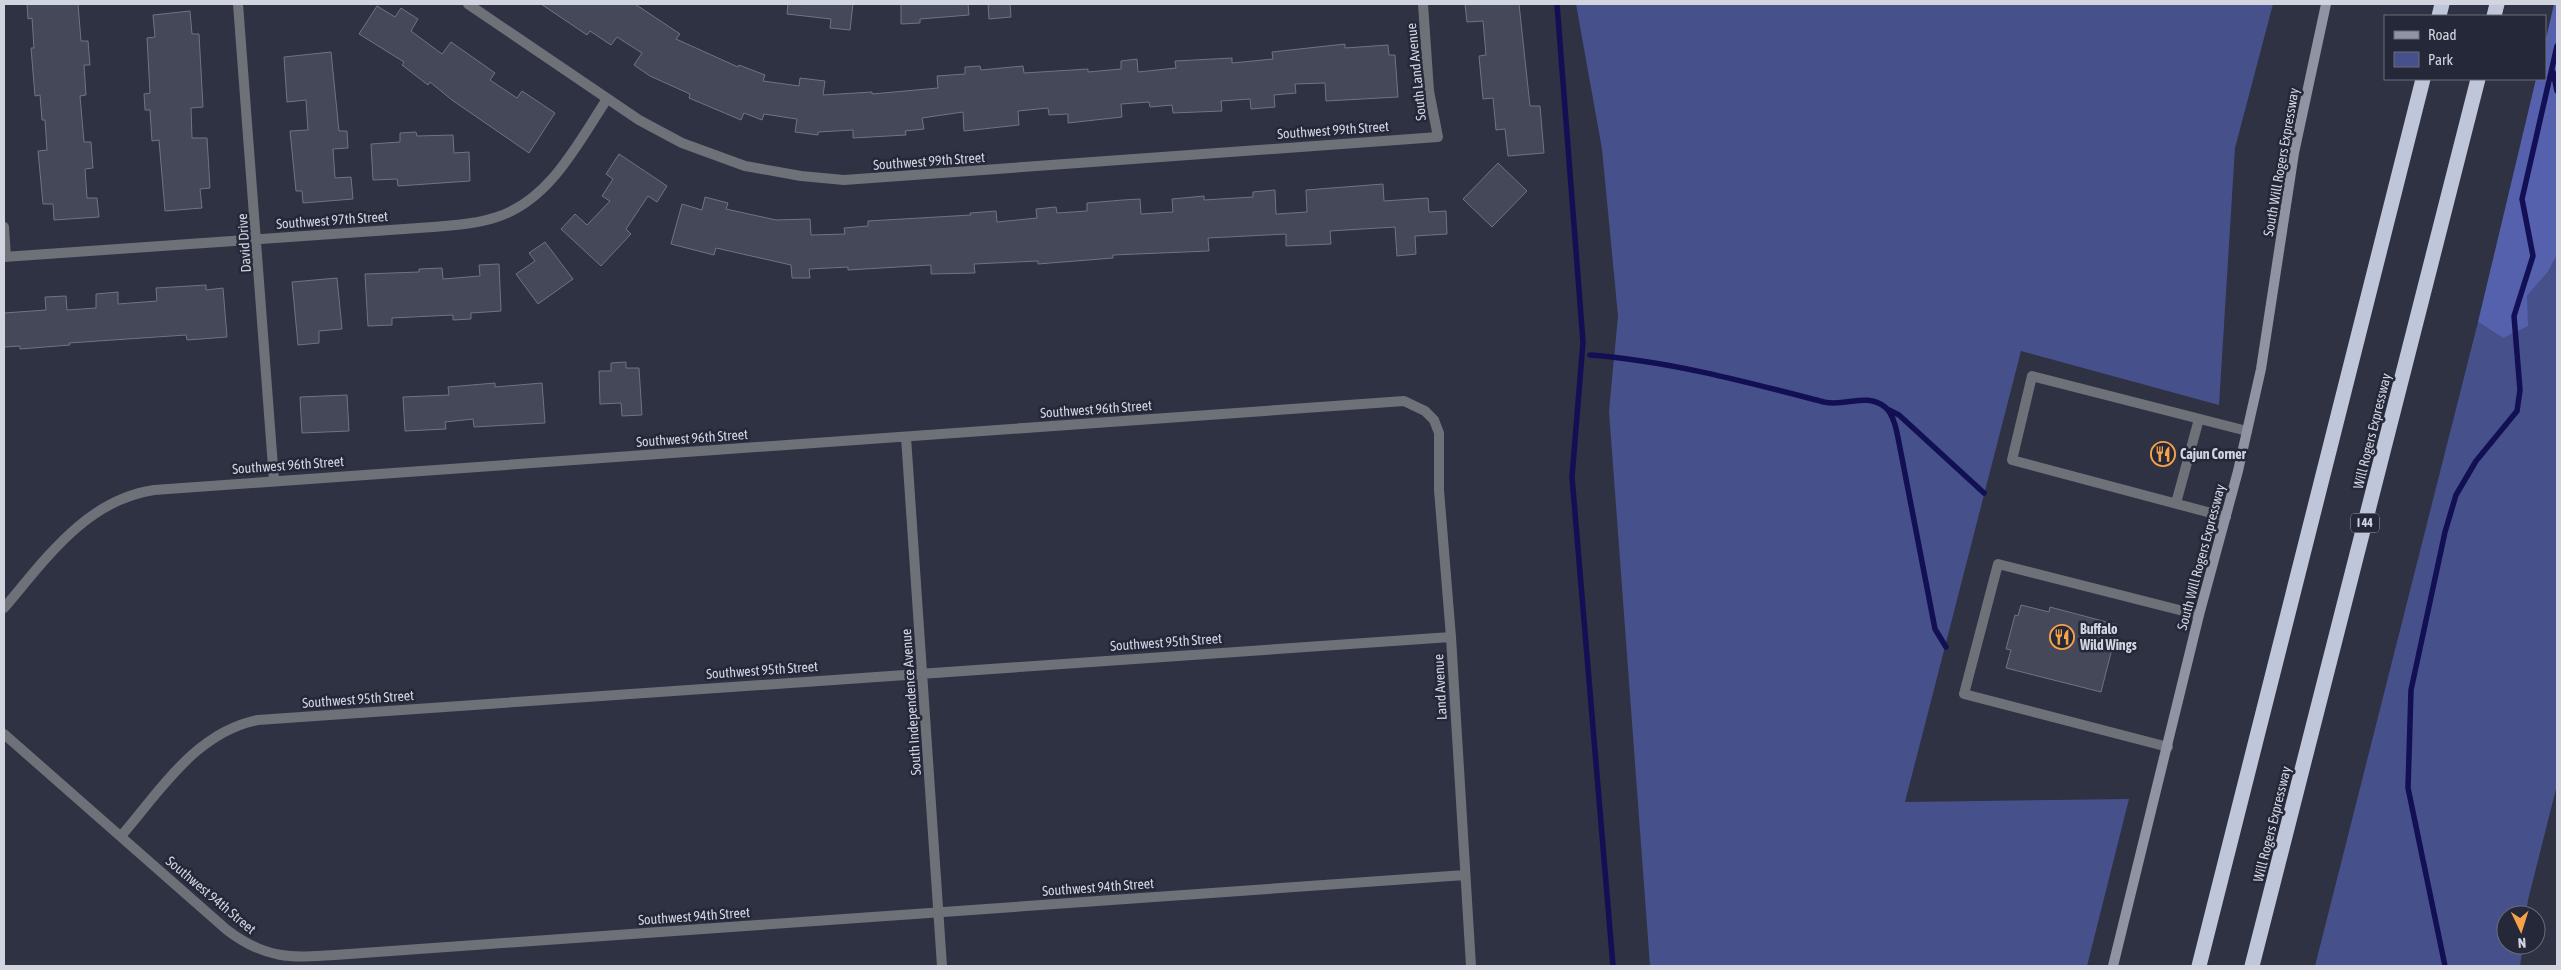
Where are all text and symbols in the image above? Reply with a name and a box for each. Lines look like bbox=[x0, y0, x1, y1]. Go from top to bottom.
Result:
legend bbox=[2384, 15, 2546, 80]
street label: South Land Avenue bbox=[1403, 22, 1429, 122]
text: Road bbox=[2428, 26, 2457, 43]
text: Park bbox=[2428, 51, 2453, 68]
street label: South Will Rogers Expressway bbox=[2260, 86, 2302, 237]
street label: Southwest 99th Street bbox=[1277, 118, 1389, 142]
street label: Southwest 99th Street bbox=[873, 149, 985, 173]
street label: Southwest 97th Street bbox=[276, 208, 388, 232]
street label: David Drive bbox=[234, 213, 254, 273]
street label: Will Rogers Expressway bbox=[2350, 371, 2394, 490]
street label: Southwest 96th Street bbox=[1040, 397, 1152, 421]
street label: Southwest 96th Street bbox=[636, 426, 748, 450]
restaurant icon: Cajun Corner bbox=[2150, 441, 2176, 467]
place label: Cajun Corner bbox=[2180, 446, 2247, 462]
street label: Southwest 96th Street bbox=[232, 453, 344, 477]
street label: South Will Rogers Expressway bbox=[2174, 482, 2228, 632]
road number: I 44 bbox=[2351, 514, 2379, 532]
place label: Buffalo Wild Wings bbox=[2079, 621, 2137, 653]
restaurant icon: Buffalo Wild Wings bbox=[2049, 624, 2075, 650]
street label: South Independence Avenue bbox=[898, 628, 924, 776]
street label: Southwest 95th Street bbox=[1110, 630, 1222, 654]
street label: Land Avenue bbox=[1430, 654, 1450, 720]
street label: Southwest 95th Street bbox=[706, 658, 818, 682]
street label: Southwest 95th Street bbox=[302, 687, 414, 711]
street label: Will Rogers Expressway bbox=[2250, 764, 2294, 883]
street label: Southwest 94th Street bbox=[163, 853, 259, 937]
street label: Southwest 94th Street bbox=[1042, 875, 1154, 899]
street label: Southwest 94th Street bbox=[638, 904, 750, 928]
north arrow bbox=[2496, 905, 2546, 955]
text: N bbox=[2517, 935, 2527, 951]

